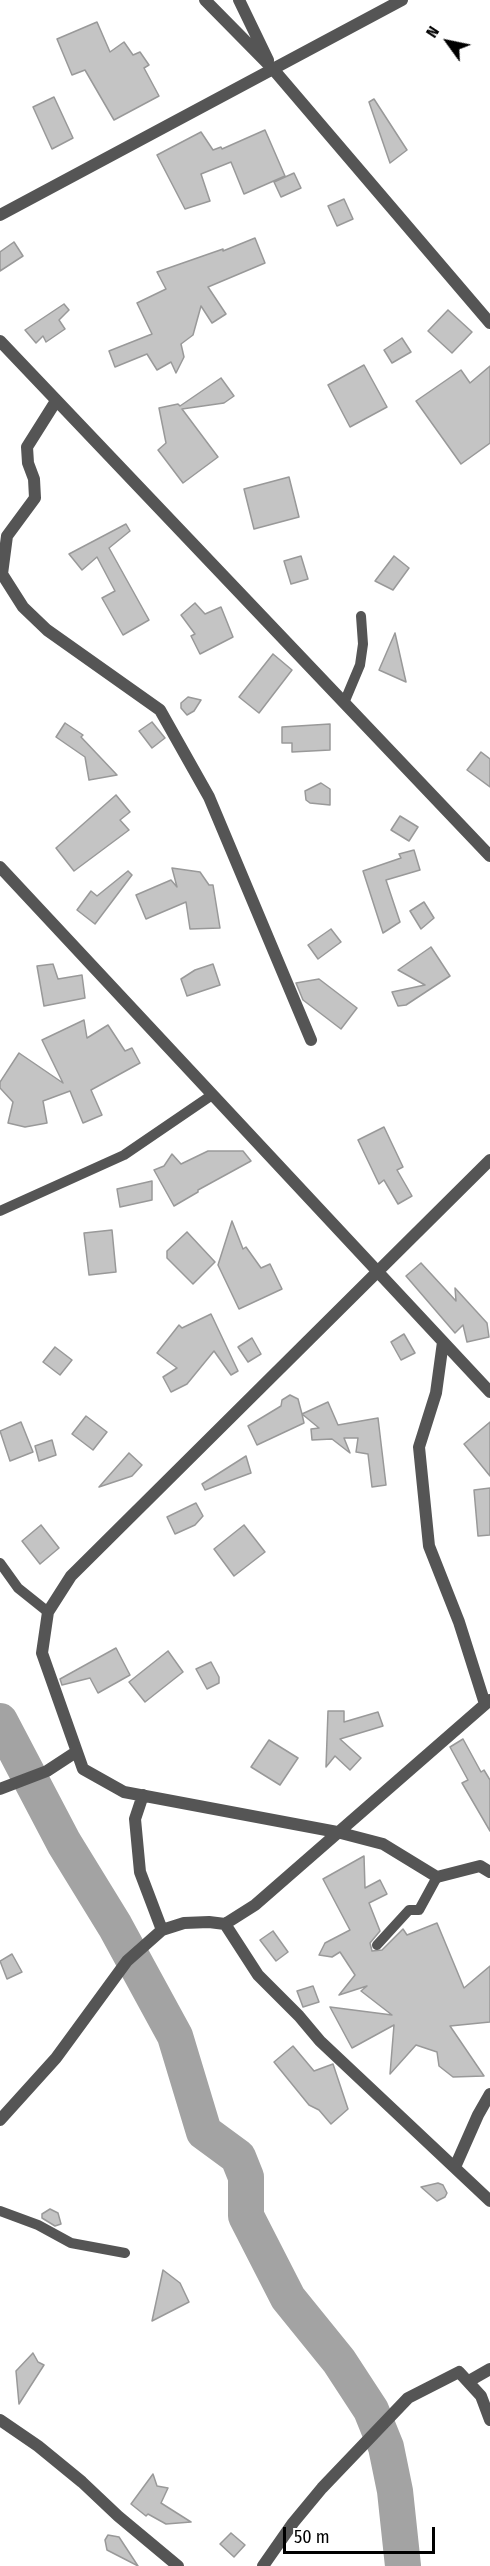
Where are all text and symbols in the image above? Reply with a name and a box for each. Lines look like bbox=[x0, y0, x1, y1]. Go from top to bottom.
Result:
north arrow bbox=[418, 12, 478, 72]
text: N bbox=[422, 23, 443, 41]
scale bar bbox=[286, 2515, 438, 2553]
text: 50 m bbox=[294, 2526, 330, 2548]

